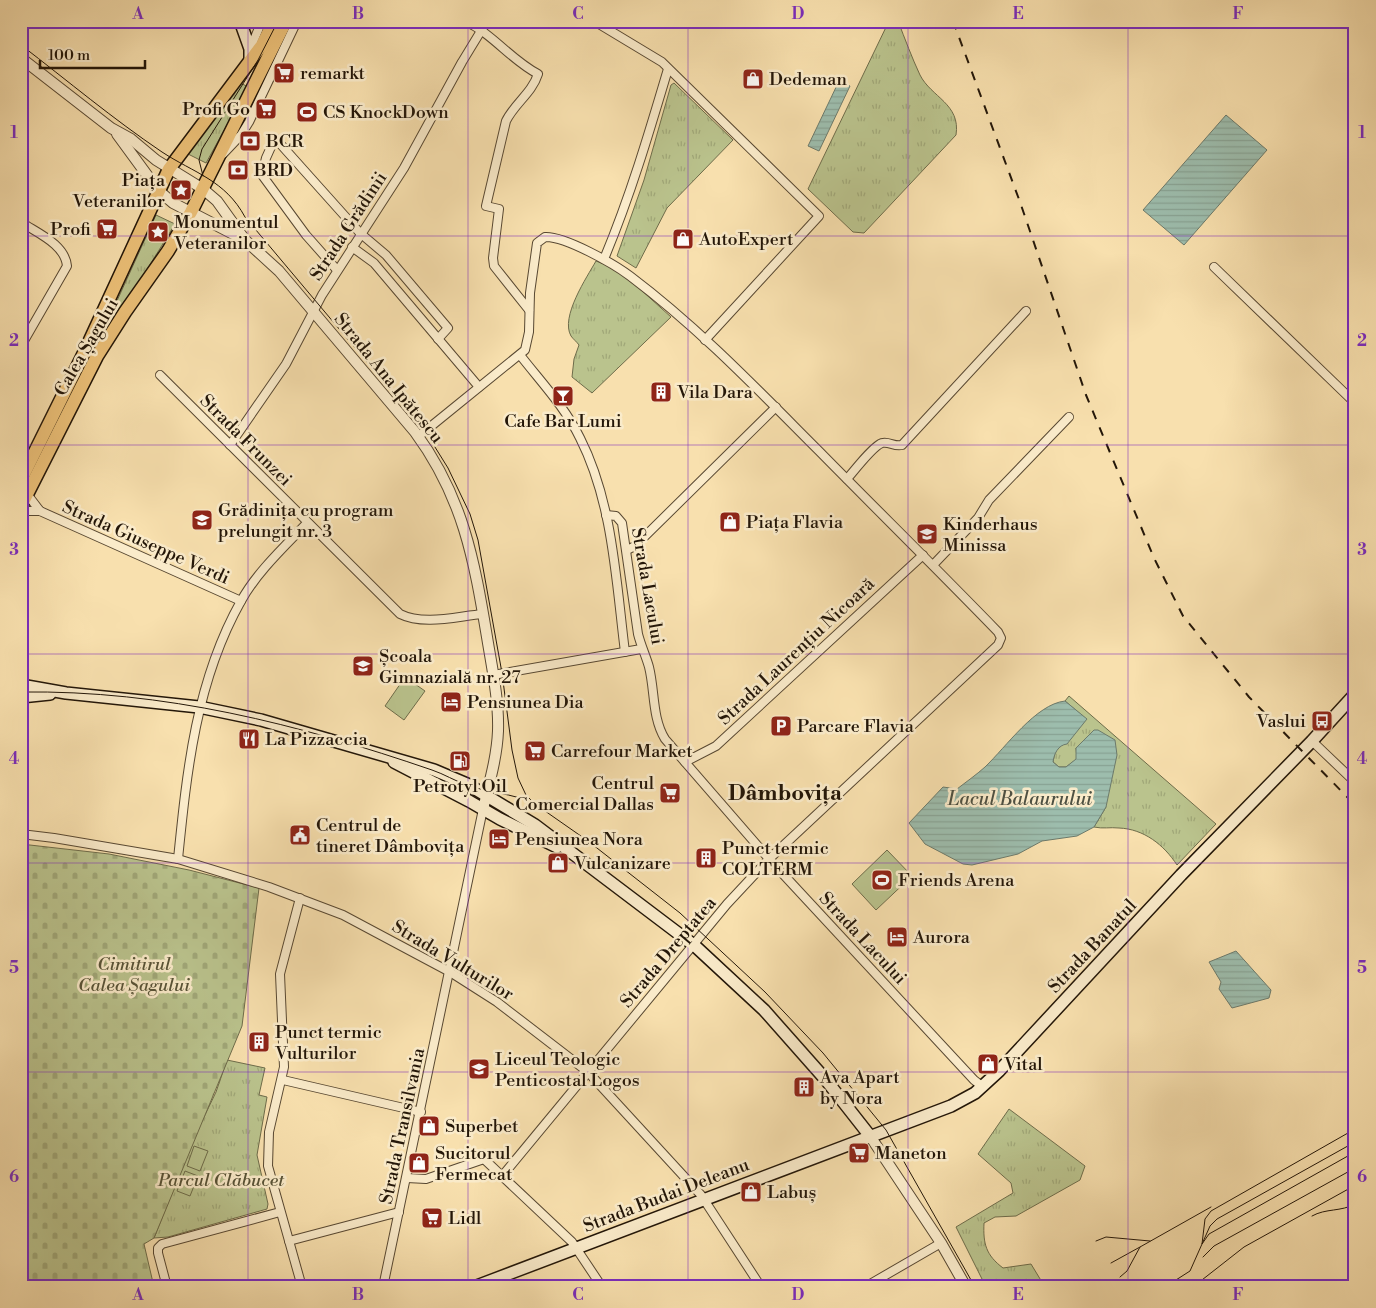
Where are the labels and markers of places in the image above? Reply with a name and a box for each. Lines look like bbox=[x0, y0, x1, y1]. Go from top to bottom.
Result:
supermarket icon: remarkt bbox=[272, 61, 296, 85]
place label: remarkt bbox=[300, 62, 366, 85]
shop icon: Dedeman bbox=[741, 67, 765, 91]
place label: Dedeman bbox=[769, 68, 847, 91]
supermarket icon: Profi Go bbox=[254, 97, 278, 121]
place label: Profi Go bbox=[182, 98, 250, 121]
sports icon: CS KnockDown bbox=[295, 100, 319, 124]
place label: CS KnockDown bbox=[323, 101, 449, 124]
bank icon: BCR bbox=[238, 129, 262, 153]
place label: BCR bbox=[265, 130, 304, 153]
bank icon: BRD bbox=[226, 158, 250, 182]
place label: BRD bbox=[253, 159, 293, 182]
place label: Piața Veteranilor bbox=[72, 169, 166, 213]
place icon: Piața Veteranilor bbox=[169, 178, 193, 202]
place label: Monumentul Veteranilor bbox=[173, 211, 279, 255]
supermarket icon: Profi bbox=[95, 217, 119, 241]
place label: Profi bbox=[50, 218, 91, 241]
place icon: Monumentul Veteranilor bbox=[146, 220, 170, 244]
shop icon: AutoExpert bbox=[671, 227, 695, 251]
place label: AutoExpert bbox=[698, 228, 794, 251]
building icon: Vila Dara bbox=[649, 380, 673, 404]
place label: Vila Dara bbox=[676, 381, 754, 404]
bar icon: Cafe Bar Lumi bbox=[551, 384, 575, 408]
place label: Cafe Bar Lumi bbox=[504, 410, 622, 433]
place label: Grădinița cu program prelungit nr. 3 bbox=[218, 499, 394, 543]
school or university icon: Grădinița cu program prelungit nr. 3 bbox=[190, 508, 214, 532]
shop icon: Piața Flavia bbox=[718, 510, 742, 534]
place label: Piața Flavia bbox=[746, 511, 844, 534]
place label: Kinderhaus Minissa bbox=[943, 513, 1038, 557]
school or university icon: Kinderhaus Minissa bbox=[915, 522, 939, 546]
place label: Școala Gimnazială nr. 27 bbox=[379, 645, 520, 689]
school or university icon: Școala Gimnazială nr. 27 bbox=[351, 654, 375, 678]
hotel icon: Pensiunea Dia bbox=[439, 690, 463, 714]
place label: Pensiunea Dia bbox=[467, 691, 585, 714]
bus stop icon: Vaslui bbox=[1310, 709, 1334, 733]
place label: Vaslui bbox=[1255, 710, 1306, 733]
parking icon: Parcare Flavia bbox=[769, 714, 793, 738]
place label: Parcare Flavia bbox=[797, 715, 915, 738]
restaurant icon: La Pizzaccia bbox=[237, 727, 261, 751]
place label: La Pizzaccia bbox=[265, 728, 368, 751]
supermarket icon: Carrefour Market bbox=[523, 739, 547, 763]
place label: Carrefour Market bbox=[551, 740, 693, 763]
fuel station icon: Petrotyl Oil bbox=[448, 749, 472, 773]
place label: Centrul Comercial Dallas bbox=[515, 772, 655, 816]
place label: Petrotyl Oil bbox=[413, 775, 507, 798]
supermarket icon: Centrul Comercial Dallas bbox=[658, 781, 682, 805]
place label: Centrul de tineret Dâmbovița bbox=[316, 814, 465, 858]
public building icon: Centrul de tineret Dâmbovița bbox=[288, 823, 312, 847]
hotel icon: Pensiunea Nora bbox=[487, 827, 511, 851]
place label: Pensiunea Nora bbox=[515, 828, 644, 851]
place label: Punct termic COLTERM bbox=[722, 837, 829, 881]
building icon: Punct termic COLTERM bbox=[694, 846, 718, 870]
shop icon: Vulcanizare bbox=[546, 851, 570, 875]
place label: Vulcanizare bbox=[573, 852, 671, 875]
sports icon: Friends Arena bbox=[870, 868, 894, 892]
place label: Friends Arena bbox=[898, 869, 1015, 892]
hotel icon: Aurora bbox=[885, 925, 909, 949]
place label: Aurora bbox=[912, 926, 971, 949]
place label: Punct termic Vulturilor bbox=[274, 1021, 382, 1065]
building icon: Punct termic Vulturilor bbox=[247, 1030, 271, 1054]
place label: Liceul Teologic Penticostal Logos bbox=[495, 1048, 640, 1092]
shop icon: Vital bbox=[976, 1052, 1000, 1076]
place label: Vital bbox=[1003, 1053, 1043, 1076]
school or university icon: Liceul Teologic Penticostal Logos bbox=[467, 1057, 491, 1081]
place label: Ava Apart by Nora bbox=[819, 1066, 900, 1110]
building icon: Ava Apart by Nora bbox=[792, 1075, 816, 1099]
shop icon: Superbet bbox=[417, 1114, 441, 1138]
place label: Superbet bbox=[445, 1115, 519, 1138]
supermarket icon: Maneton bbox=[847, 1141, 871, 1165]
place label: Sucitorul Fermecat bbox=[435, 1142, 513, 1186]
place label: Maneton bbox=[875, 1142, 947, 1165]
shop icon: Sucitorul Fermecat bbox=[407, 1151, 431, 1175]
shop icon: Labuș bbox=[739, 1180, 763, 1204]
place label: Labuș bbox=[767, 1181, 817, 1204]
supermarket icon: Lidl bbox=[420, 1206, 444, 1230]
place label: Lidl bbox=[448, 1207, 482, 1230]

